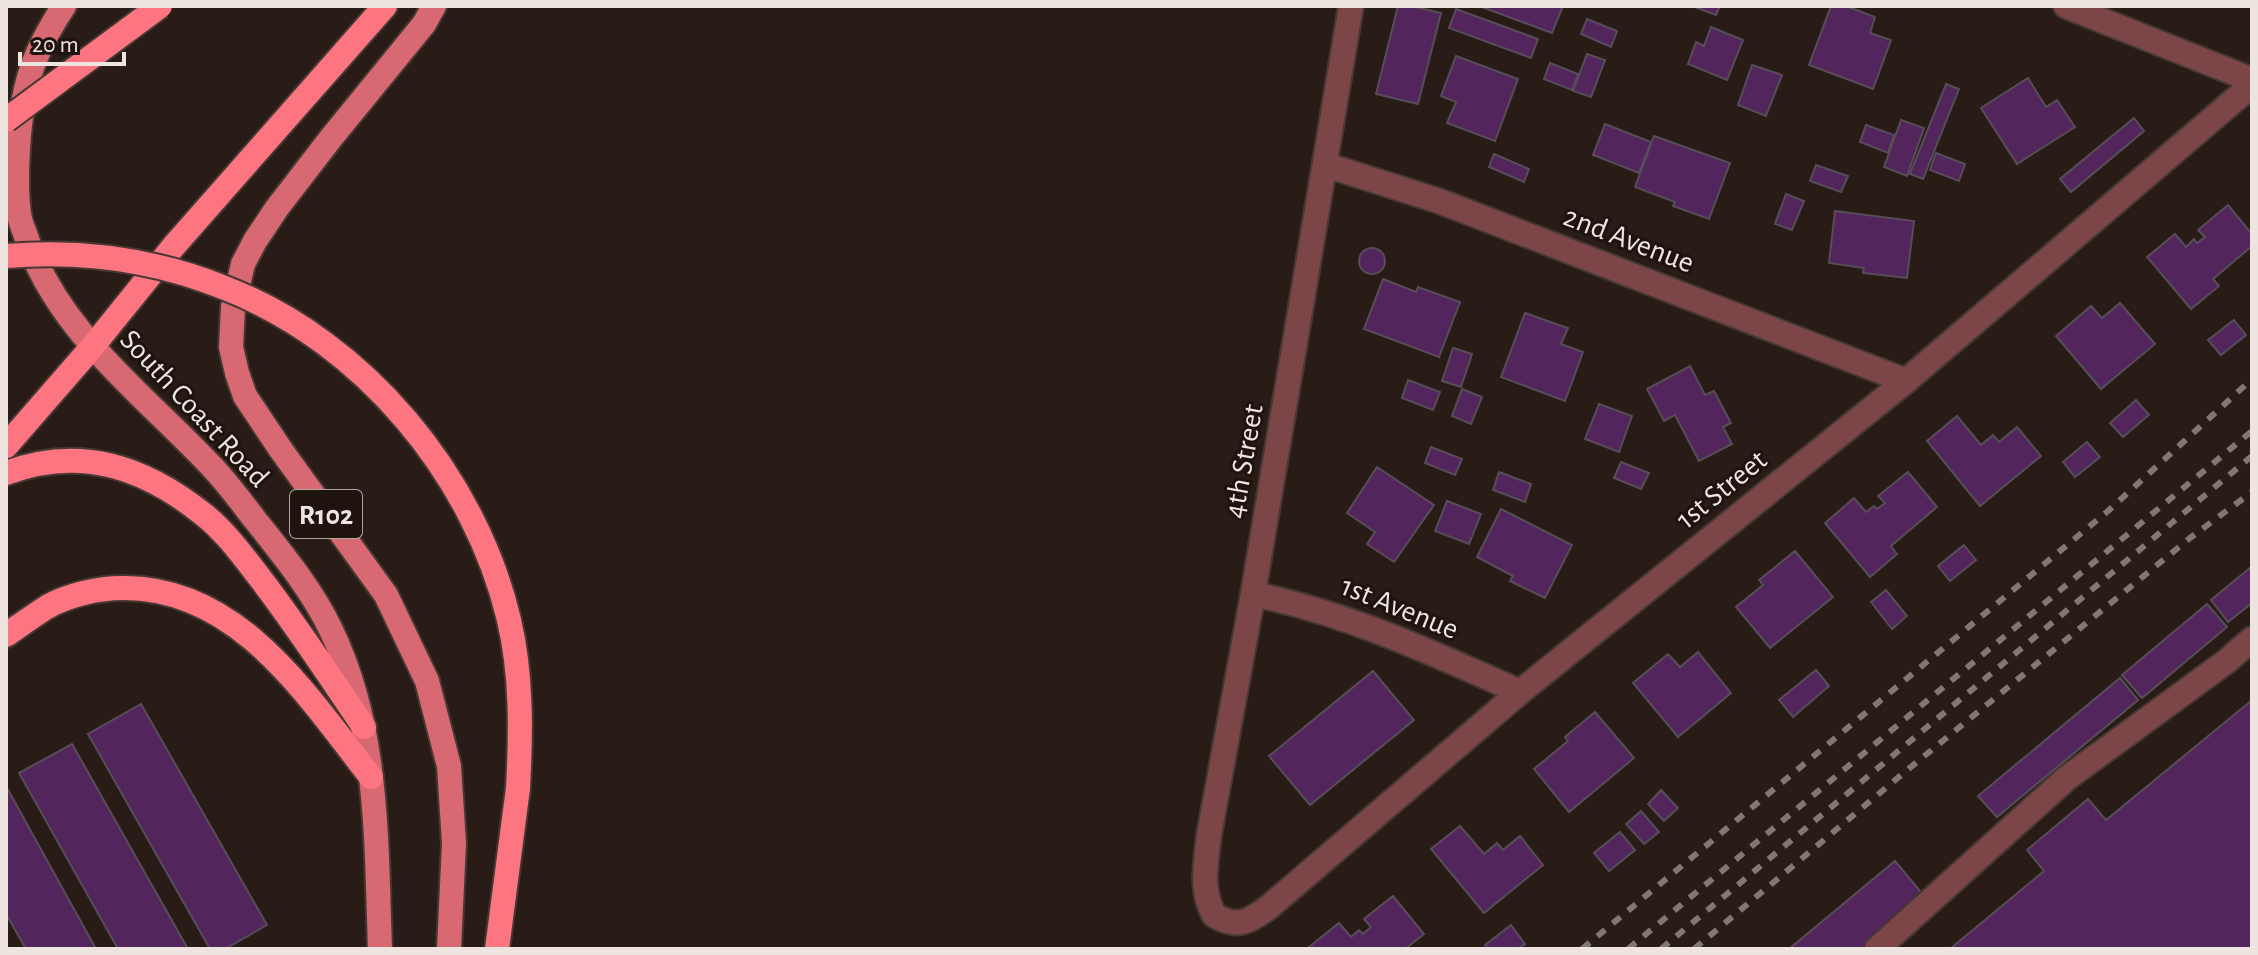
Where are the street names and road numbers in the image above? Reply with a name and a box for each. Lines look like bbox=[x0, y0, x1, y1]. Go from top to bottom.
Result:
street label: 2nd Avenue bbox=[1559, 201, 1698, 278]
street label: South Coast Road bbox=[114, 324, 274, 493]
street label: 4th Street bbox=[1219, 401, 1269, 520]
street label: 1st Street bbox=[1671, 444, 1773, 535]
road number: R102 bbox=[290, 490, 362, 538]
street label: 1st Avenue bbox=[1337, 571, 1462, 645]

